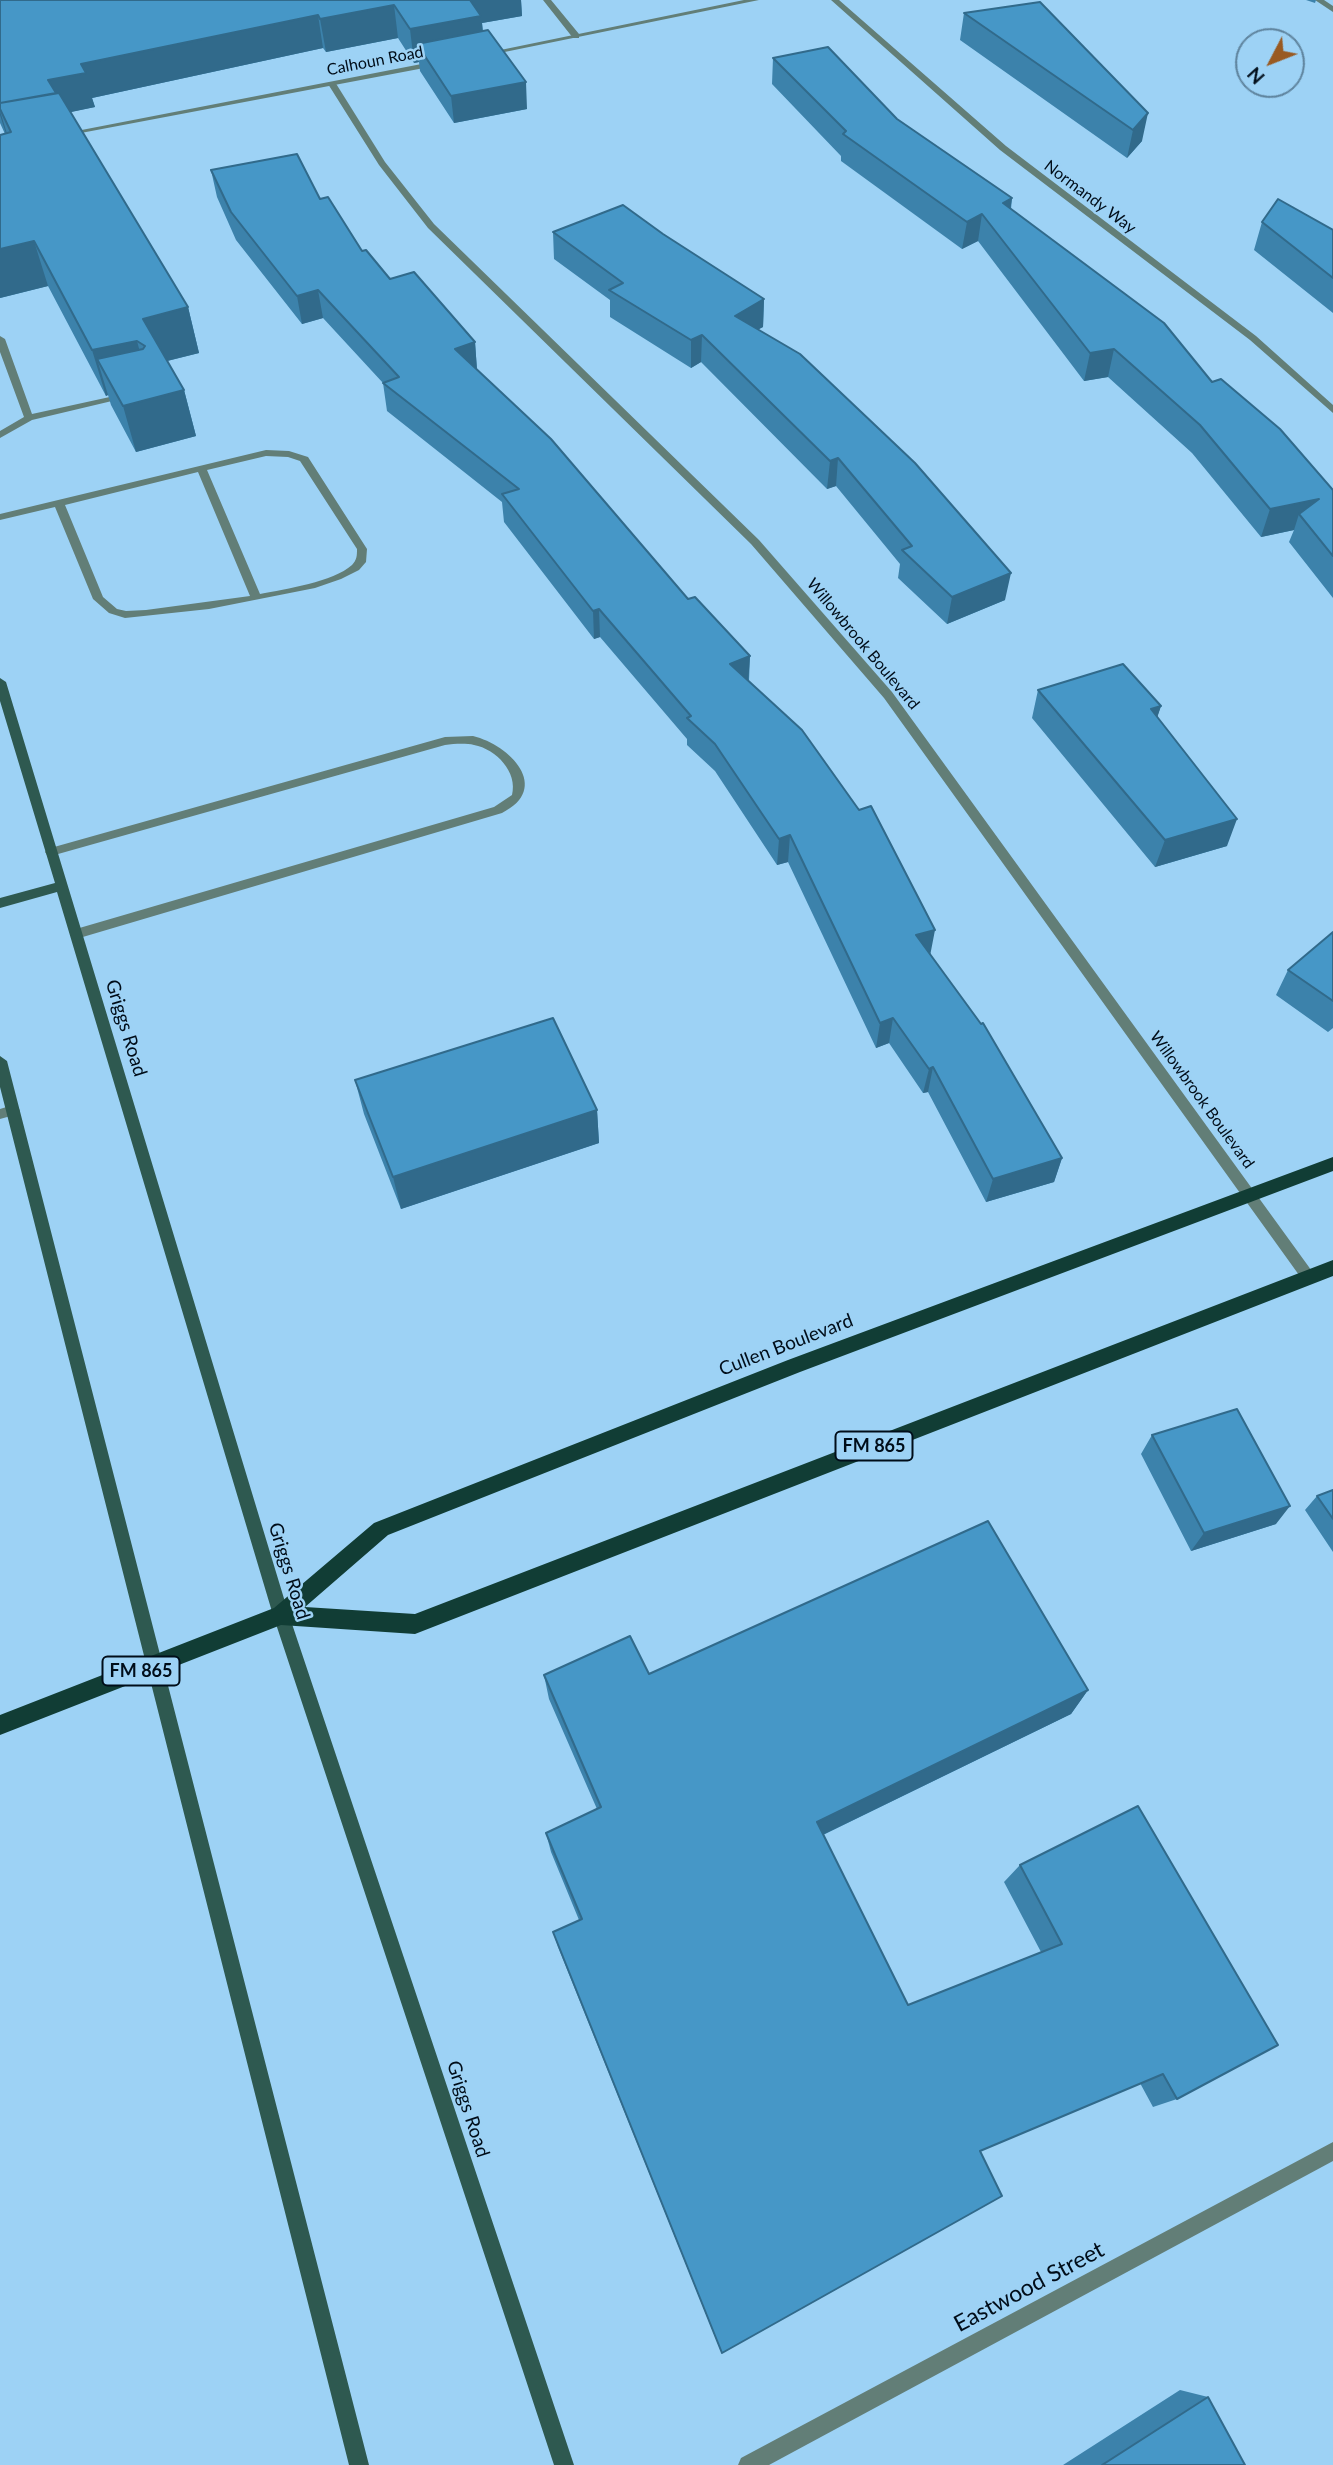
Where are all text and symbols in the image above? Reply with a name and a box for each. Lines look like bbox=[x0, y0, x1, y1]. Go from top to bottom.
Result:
north arrow bbox=[1235, 28, 1305, 98]
street label: Calhoun Road bbox=[325, 42, 425, 80]
text: N bbox=[1242, 63, 1269, 89]
street label: Normandy Way bbox=[1040, 156, 1140, 238]
street label: Willowbrook Boulevard bbox=[803, 575, 923, 713]
street label: Griggs Road bbox=[100, 977, 152, 1079]
street label: Willowbrook Boulevard bbox=[1146, 1028, 1258, 1172]
street label: Cullen Boulevard bbox=[716, 1309, 856, 1381]
road number: FM 865 bbox=[836, 1432, 912, 1461]
street label: Griggs Road bbox=[263, 1520, 315, 1622]
road number: FM 865 bbox=[102, 1656, 180, 1686]
street label: Griggs Road bbox=[442, 2058, 494, 2160]
street label: Eastwood Street bbox=[949, 2236, 1109, 2338]

